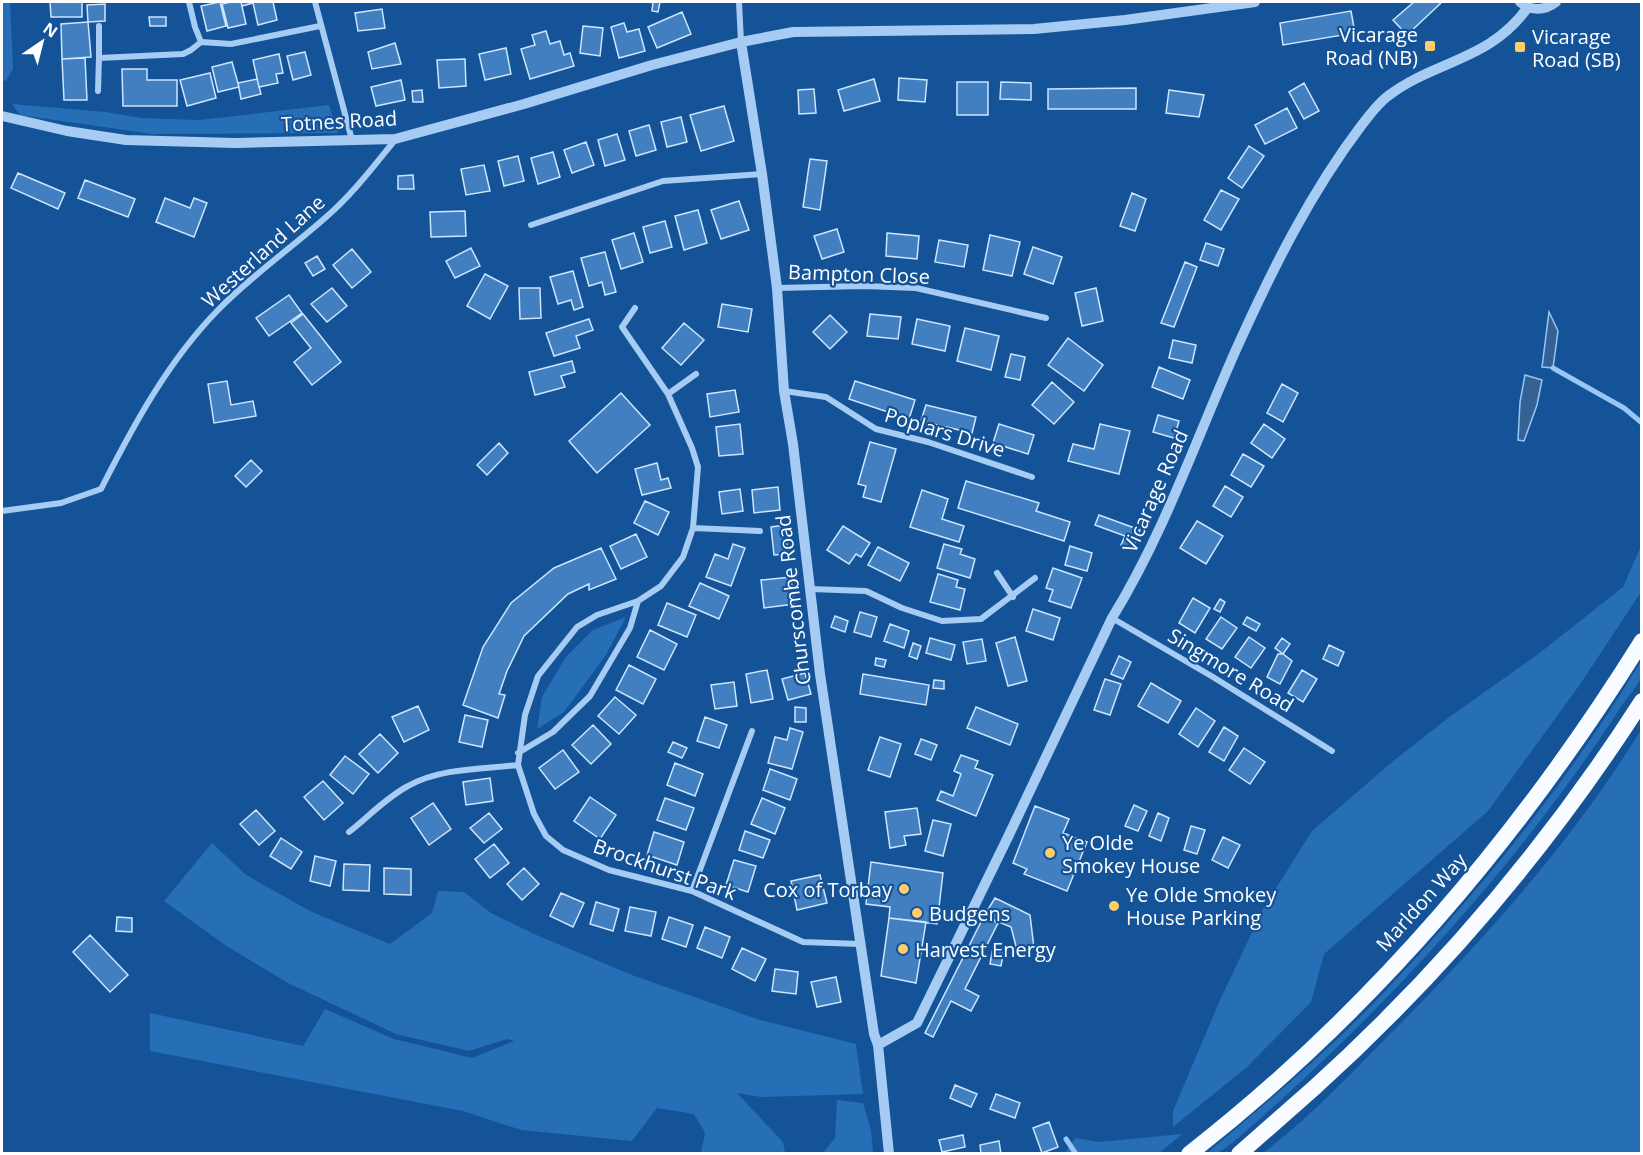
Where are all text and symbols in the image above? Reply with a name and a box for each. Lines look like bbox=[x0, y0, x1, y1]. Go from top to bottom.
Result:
north arrow bbox=[12, 12, 72, 72]
text: N bbox=[39, 17, 62, 42]
place label: Vicarage Road (NB) bbox=[1325, 21, 1418, 71]
place label: Vicarage Road (SB) bbox=[1532, 23, 1621, 73]
marker: Vicarage Road (NB) bbox=[1423, 39, 1437, 53]
marker: Vicarage Road (SB) bbox=[1513, 40, 1527, 54]
street label: Totnes Road bbox=[280, 104, 398, 138]
street label: Westerland Lane bbox=[196, 189, 330, 313]
street label: Bampton Close bbox=[788, 258, 930, 290]
street label: Poplars Drive bbox=[882, 401, 1008, 463]
street label: Vicarage Road bbox=[1116, 425, 1194, 557]
street label: Churscombe Road bbox=[769, 513, 817, 687]
street label: Singmore Road bbox=[1163, 622, 1299, 718]
place label: Ye Olde Smokey House bbox=[1062, 829, 1200, 879]
street label: Brockhurst Park bbox=[590, 832, 741, 906]
marker: Ye Olde Smokey House bbox=[1043, 846, 1057, 860]
street label: Marldon Way bbox=[1370, 846, 1473, 957]
place label: Cox of Torbay bbox=[763, 876, 893, 903]
place label: Ye Olde Smokey House Parking bbox=[1126, 881, 1277, 931]
marker: Cox of Torbay bbox=[897, 882, 911, 896]
marker: Ye Olde Smokey House Parking bbox=[1107, 899, 1121, 913]
place label: Budgens bbox=[929, 900, 1010, 927]
marker: Budgens bbox=[910, 906, 924, 920]
place label: Harvest Energy bbox=[915, 936, 1057, 963]
marker: Harvest Energy bbox=[896, 942, 910, 956]

